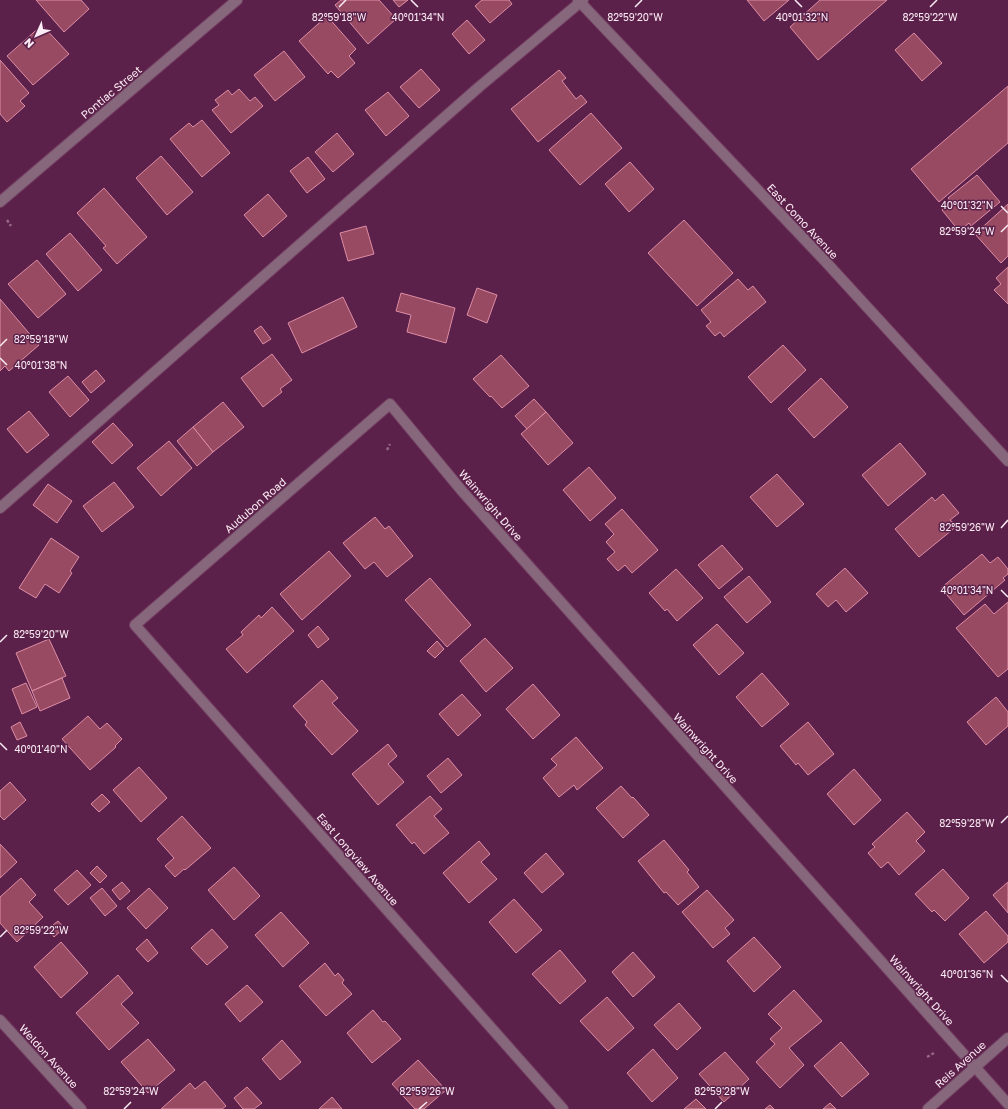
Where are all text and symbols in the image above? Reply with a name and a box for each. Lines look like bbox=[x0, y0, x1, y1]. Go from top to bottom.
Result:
text: 82°59'18"W bbox=[312, 11, 367, 23]
text: 40°01'34"N bbox=[392, 11, 444, 23]
text: 82°59'20"W bbox=[607, 11, 663, 23]
text: 40°01'32"N bbox=[776, 11, 828, 23]
text: 82°59'22"W bbox=[902, 11, 958, 23]
north arrow bbox=[16, 16, 56, 56]
text: N bbox=[21, 36, 36, 51]
street label: Pontiac Street bbox=[78, 63, 144, 121]
street label: East Como Avenue bbox=[765, 181, 841, 261]
text: 40°01'32"N bbox=[941, 199, 993, 211]
text: 82°59'24"W bbox=[939, 225, 995, 237]
text: 82°59'18"W bbox=[14, 333, 69, 345]
text: 40°01'38"N bbox=[15, 359, 67, 371]
street label: Wainwright Drive bbox=[457, 467, 525, 543]
street label: Audubon Road bbox=[222, 475, 288, 535]
text: 82°59'26"W bbox=[939, 521, 995, 533]
text: 40°01'34"N bbox=[941, 584, 993, 596]
text: 82°59'20"W bbox=[13, 628, 69, 640]
street label: Wainwright Drive bbox=[671, 710, 741, 786]
text: 40°01'40"N bbox=[14, 743, 68, 755]
street label: East Longview Avenue bbox=[314, 810, 402, 908]
text: 82°59'28"W bbox=[939, 817, 995, 829]
text: 82°59'22"W bbox=[13, 924, 69, 936]
street label: Wainwright Drive bbox=[887, 952, 957, 1028]
text: 40°01'36"N bbox=[941, 968, 993, 980]
street label: Weldon Avenue bbox=[17, 1021, 81, 1091]
street label: Reis Avenue bbox=[932, 1038, 988, 1090]
text: 82°59'24"W bbox=[103, 1085, 159, 1097]
text: 82°59'26"W bbox=[399, 1085, 455, 1097]
text: 82°59'28"W bbox=[694, 1085, 750, 1097]

